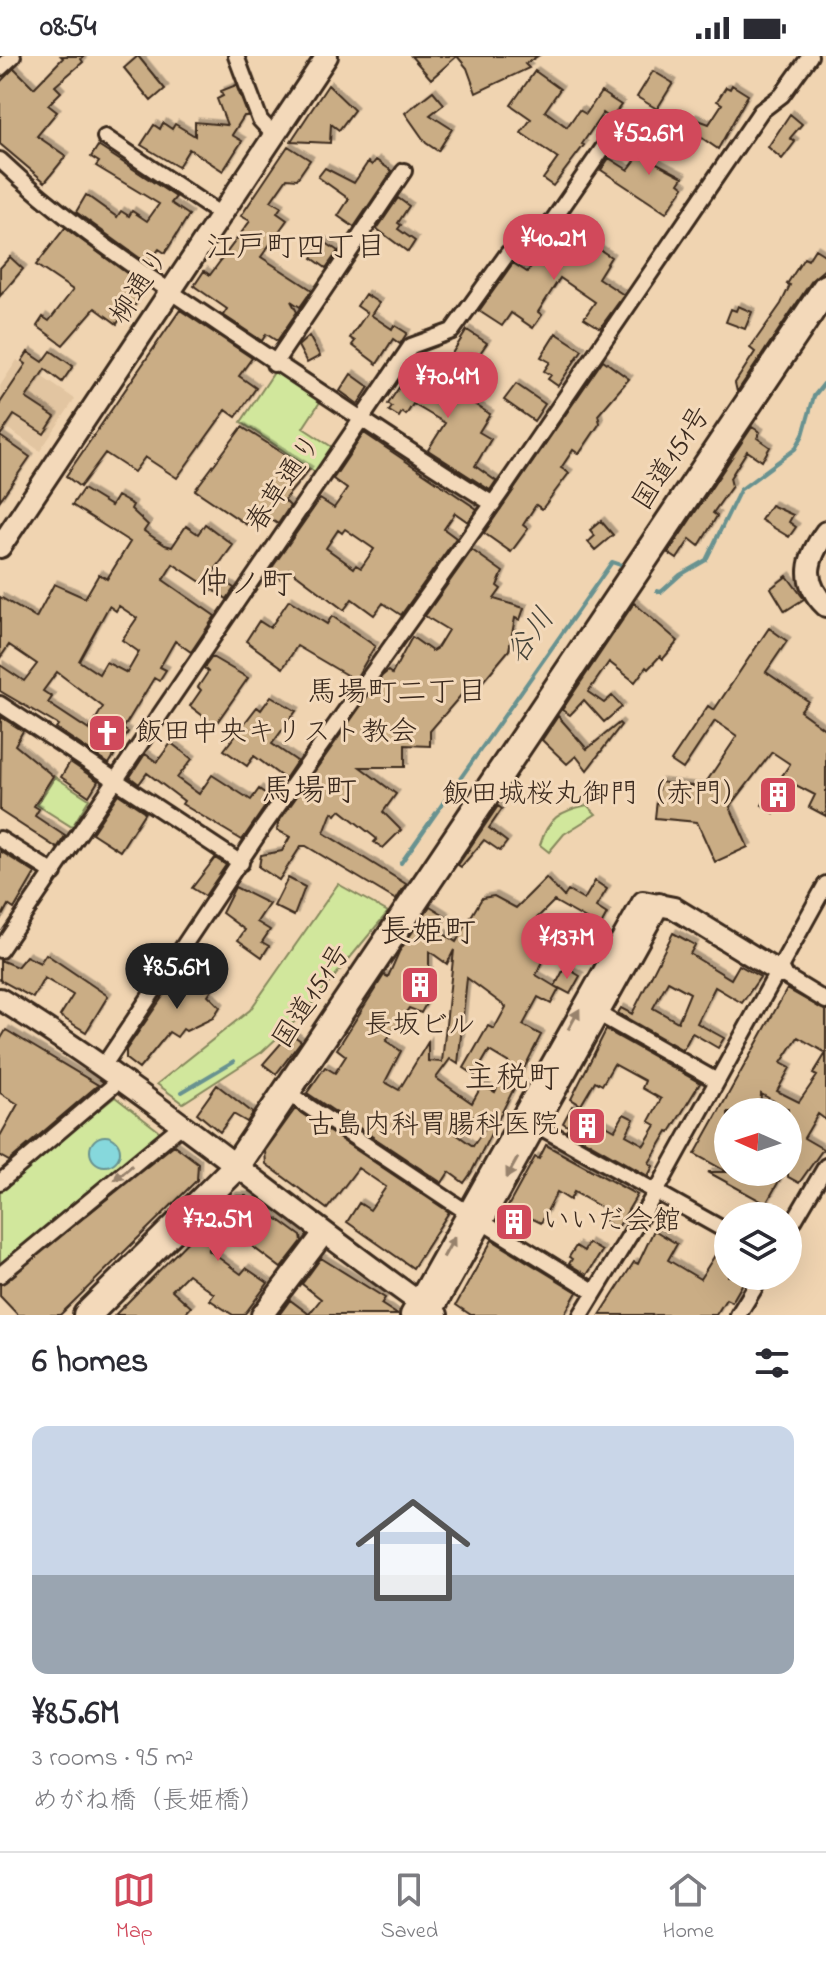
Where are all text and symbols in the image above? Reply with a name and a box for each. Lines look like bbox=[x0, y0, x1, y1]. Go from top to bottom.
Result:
text: 08:54 bbox=[40, 6, 96, 50]
pin: ¥52.6M bbox=[584, 109, 714, 177]
text: ¥52.6M bbox=[614, 116, 684, 154]
pin: ¥40.2M bbox=[489, 214, 619, 282]
text: ¥40.2M bbox=[521, 221, 587, 259]
district label: 江戸町四丁目 bbox=[206, 227, 386, 271]
street label: 柳通り bbox=[101, 241, 181, 333]
pin: ¥70.4M bbox=[383, 352, 513, 420]
text: ¥70.4M bbox=[416, 359, 480, 397]
street label: 国道151号 bbox=[624, 398, 722, 520]
street label: 春草通り bbox=[237, 426, 333, 542]
district label: 仲ノ町 bbox=[197, 562, 293, 609]
water label: 谷川 bbox=[497, 600, 567, 674]
district label: 馬場町二丁目 bbox=[307, 672, 487, 716]
church icon: 飯田中央キリスト教会 bbox=[86, 712, 128, 754]
place label: 飯田中央キリスト教会 bbox=[135, 713, 417, 754]
district label: 馬場町 bbox=[261, 769, 357, 816]
building icon: 飯田城桜丸御門（赤門） bbox=[757, 774, 799, 816]
place label: 飯田城桜丸御門（赤門） bbox=[442, 775, 750, 816]
district label: 長姫町 bbox=[380, 910, 476, 957]
pin: ¥137M bbox=[511, 913, 623, 981]
text: ¥137M bbox=[539, 920, 595, 958]
street label: 国道151号 bbox=[264, 936, 362, 1058]
pin: ¥85.6M bbox=[112, 943, 242, 1011]
text: ¥85.6M bbox=[143, 950, 211, 988]
building icon: 長坂ビル bbox=[399, 964, 441, 1006]
place label: 長坂ビル bbox=[364, 1006, 476, 1047]
one-way arrow bbox=[567, 1008, 581, 1030]
district label: 主税町 bbox=[464, 1056, 560, 1103]
north arrow bbox=[714, 1098, 802, 1186]
map controls bbox=[714, 1098, 802, 1290]
building icon: 古島内科胃腸科医院 bbox=[566, 1105, 608, 1147]
place label: 古島内科胃腸科医院 bbox=[307, 1106, 559, 1147]
one-way arrow bbox=[505, 1157, 519, 1179]
one-way arrow bbox=[113, 1165, 133, 1181]
pin: ¥72.5M bbox=[153, 1195, 283, 1263]
building icon: いいだ会館 bbox=[493, 1201, 535, 1243]
text: ¥72.5M bbox=[183, 1202, 253, 1240]
place label: いいだ会館 bbox=[542, 1202, 681, 1243]
button: layers bbox=[714, 1202, 802, 1290]
one-way arrow bbox=[442, 1236, 456, 1258]
text: 6 homes bbox=[32, 1338, 148, 1388]
icon: filters bbox=[750, 1341, 794, 1385]
icon: home bbox=[341, 1478, 485, 1622]
text: ¥85.6M bbox=[32, 1690, 120, 1740]
text: 3 rooms · 95 m² bbox=[32, 1740, 193, 1778]
text: めがね橋（長姫橋） bbox=[32, 1783, 266, 1821]
tab: Map bbox=[112, 1868, 156, 1948]
tab: Saved bbox=[381, 1868, 438, 1948]
tab: Home bbox=[663, 1868, 714, 1948]

